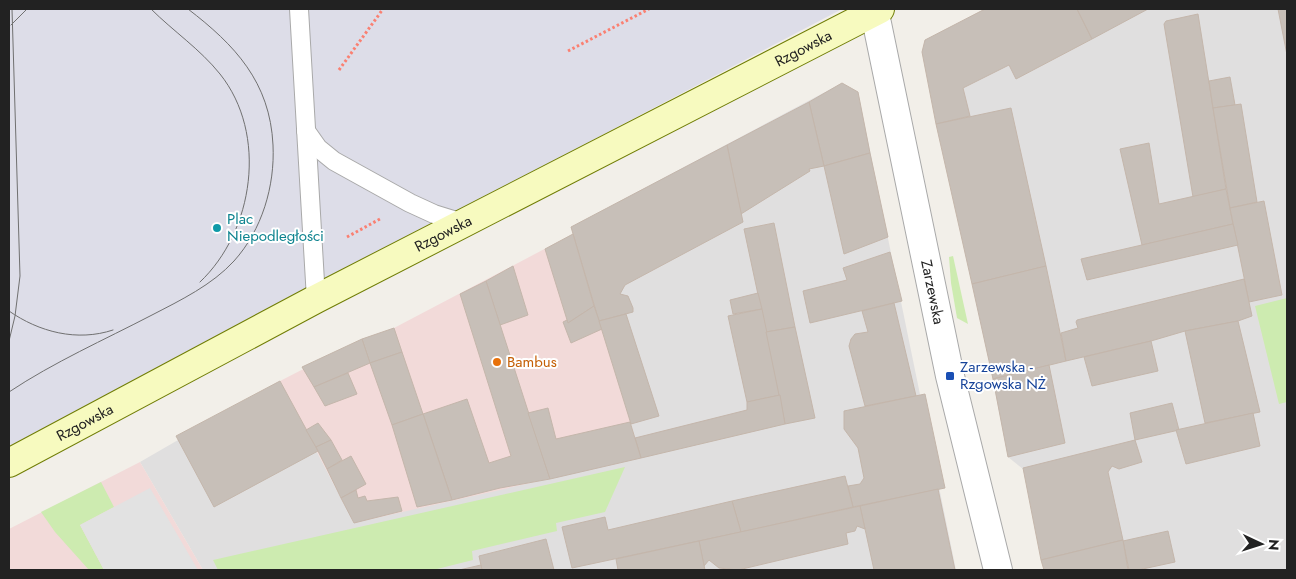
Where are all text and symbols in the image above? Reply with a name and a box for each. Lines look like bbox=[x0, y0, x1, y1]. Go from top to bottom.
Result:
street label: Rzgowska bbox=[771, 25, 836, 72]
place label: Plac Niepodległości bbox=[227, 208, 324, 247]
street label: Rzgowska bbox=[411, 210, 476, 258]
marker: Plac Niepodległości bbox=[211, 222, 223, 234]
street label: Zarzewska bbox=[915, 258, 950, 326]
place label: Bambus bbox=[507, 351, 557, 373]
marker: Bambus bbox=[491, 356, 503, 368]
place label: Zarzewska - Rzgowska NŻ bbox=[960, 356, 1046, 395]
marker: Zarzewska - Rzgowska NŻ bbox=[944, 370, 956, 382]
street label: Rzgowska bbox=[52, 398, 117, 447]
north arrow bbox=[1236, 519, 1286, 569]
text: N bbox=[1264, 539, 1284, 551]

